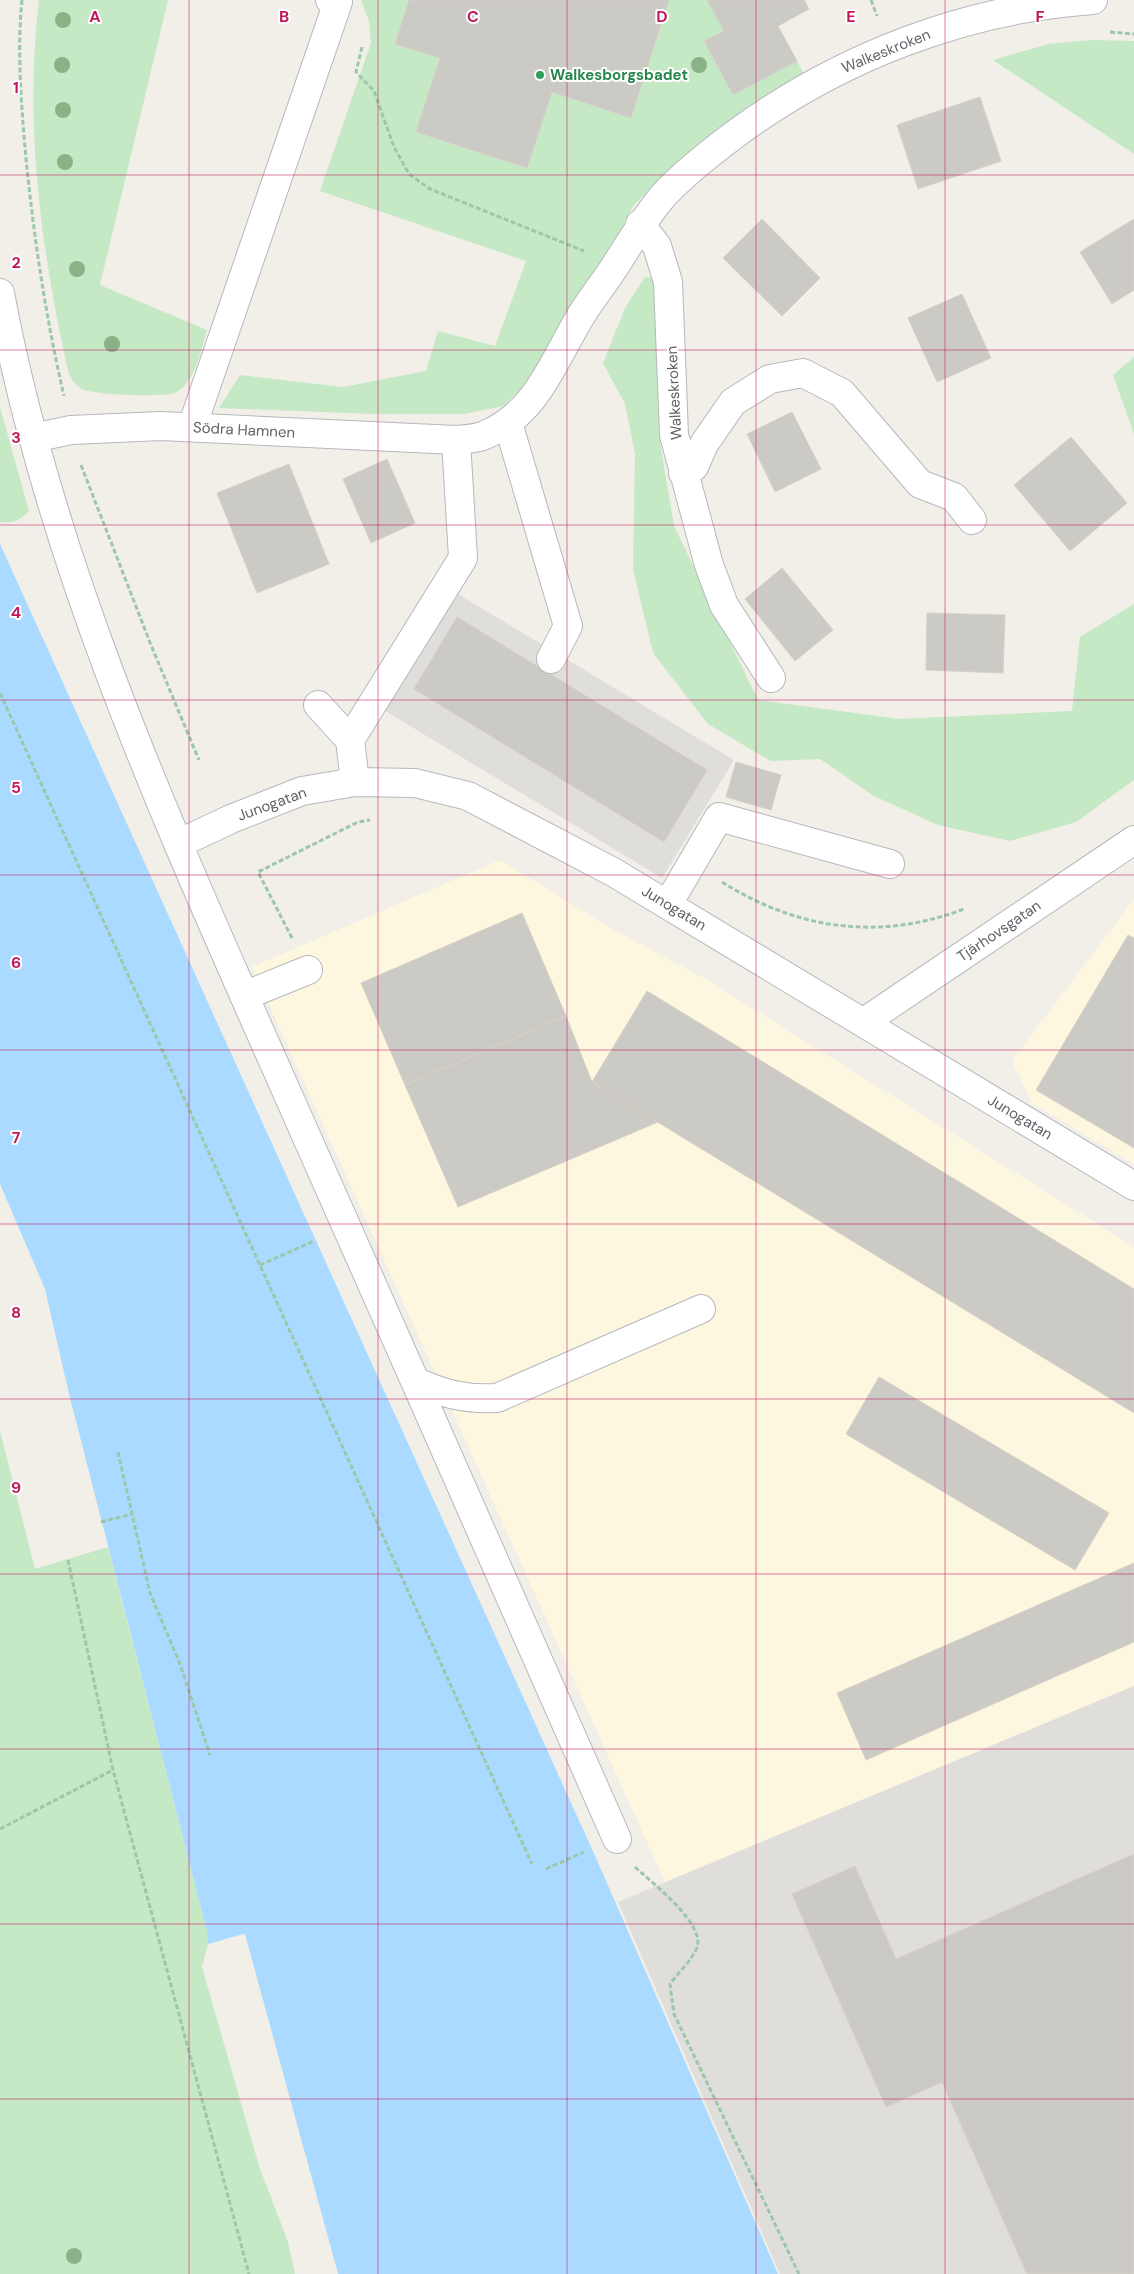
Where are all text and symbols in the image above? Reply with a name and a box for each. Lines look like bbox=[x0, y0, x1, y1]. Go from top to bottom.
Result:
text: A bbox=[89, 6, 101, 27]
text: B bbox=[279, 6, 289, 27]
text: C bbox=[467, 6, 479, 27]
text: D bbox=[656, 6, 668, 27]
text: E bbox=[846, 6, 856, 27]
text: F bbox=[1036, 6, 1045, 27]
street label: Walkeskroken bbox=[839, 24, 933, 78]
place label: Walkesborgsbadet bbox=[550, 65, 688, 85]
marker: Walkesborgsbadet bbox=[534, 69, 546, 81]
text: 1 bbox=[13, 77, 19, 98]
text: 2 bbox=[11, 252, 21, 273]
street label: Walkeskroken bbox=[662, 345, 686, 441]
street label: Södra Hamnen bbox=[192, 417, 296, 443]
text: 3 bbox=[11, 427, 21, 448]
text: 4 bbox=[11, 602, 21, 623]
text: 5 bbox=[11, 777, 21, 798]
street label: Junogatan bbox=[235, 782, 309, 826]
street label: Junogatan bbox=[638, 881, 710, 935]
street label: Tjärhovsgatan bbox=[953, 896, 1045, 966]
text: 6 bbox=[11, 952, 21, 973]
street label: Junogatan bbox=[984, 1090, 1056, 1144]
text: 7 bbox=[12, 1127, 21, 1148]
text: 8 bbox=[11, 1302, 21, 1323]
text: 9 bbox=[11, 1477, 21, 1498]

